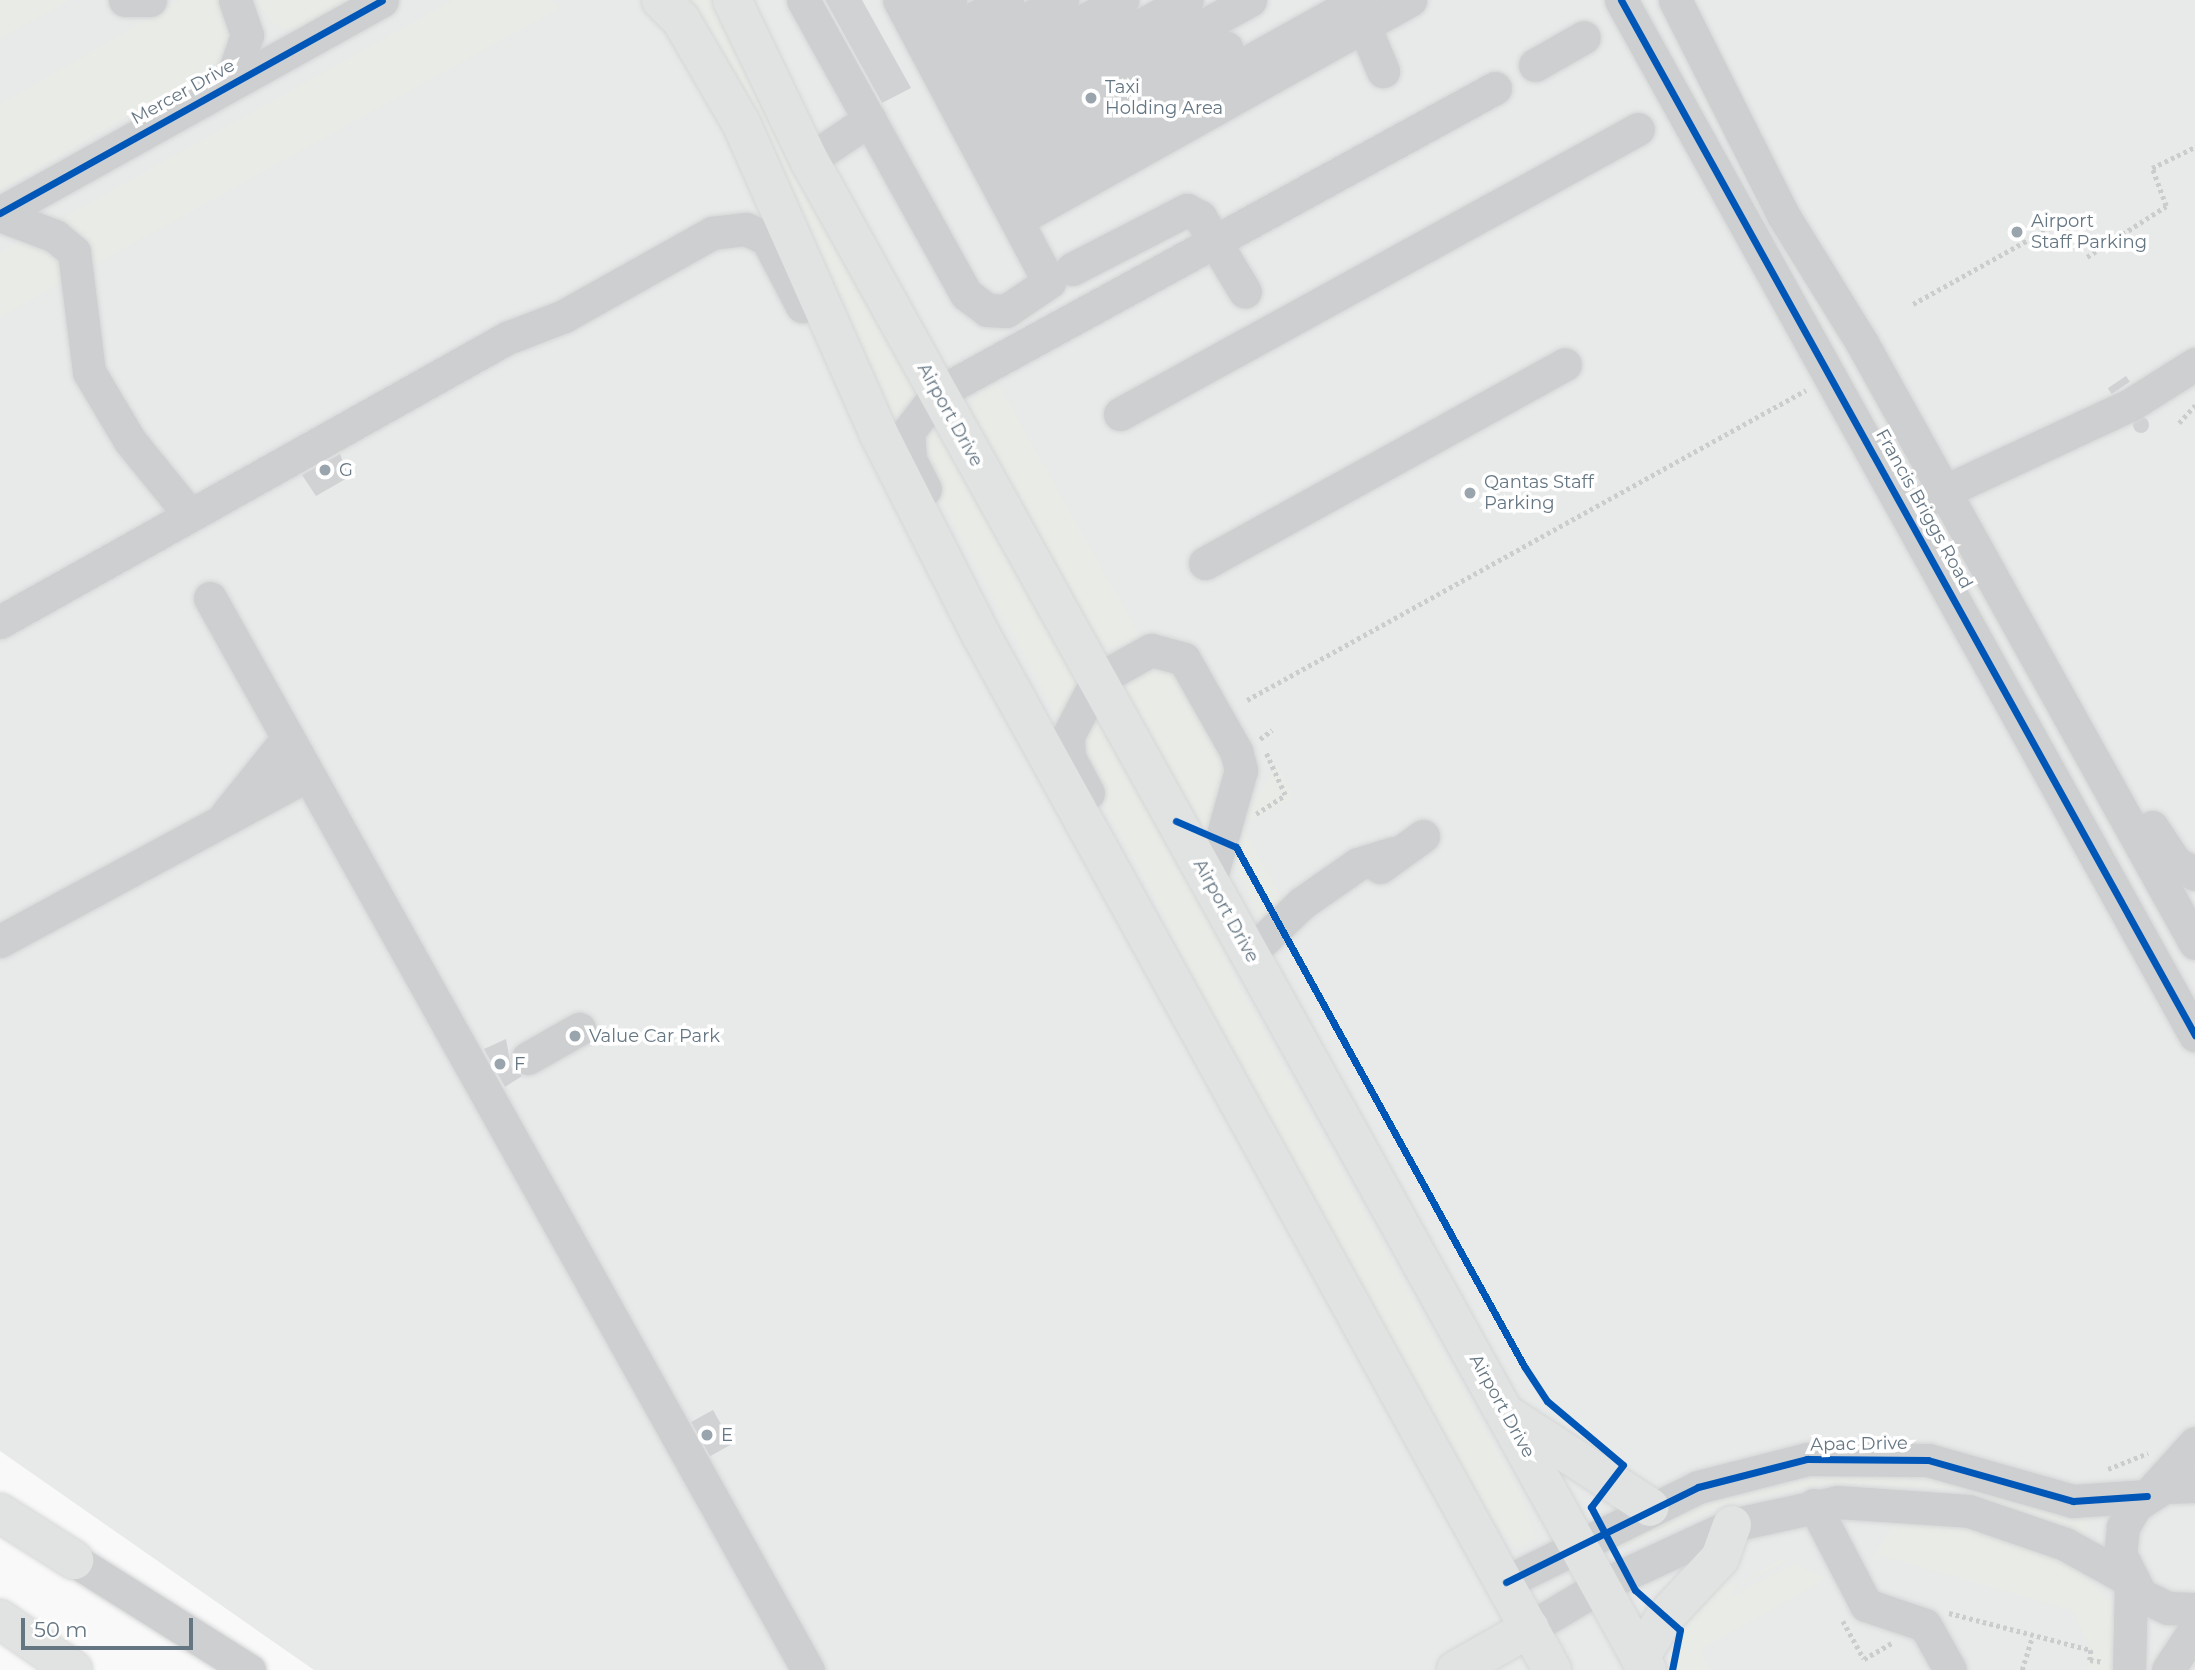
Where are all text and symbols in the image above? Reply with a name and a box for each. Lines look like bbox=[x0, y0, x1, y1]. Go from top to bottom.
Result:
street label: Mercer Drive bbox=[127, 55, 239, 129]
place label: Taxi Holding Area bbox=[1105, 77, 1223, 119]
marker: Taxi Holding Area bbox=[1083, 90, 1099, 106]
place label: Airport Staff Parking bbox=[2031, 211, 2147, 254]
marker: Airport Staff Parking bbox=[2009, 224, 2025, 240]
street label: Airport Drive bbox=[913, 359, 987, 471]
street label: Francis Briggs Road bbox=[1871, 425, 1977, 593]
place label: G bbox=[339, 459, 353, 481]
marker: G bbox=[317, 462, 333, 478]
place label: Qantas Staff Parking bbox=[1484, 472, 1594, 514]
marker: Qantas Staff Parking bbox=[1462, 485, 1478, 501]
street label: Airport Drive bbox=[1189, 855, 1263, 967]
place label: Value Car Park bbox=[589, 1025, 720, 1047]
marker: Value Car Park bbox=[567, 1028, 583, 1044]
place label: F bbox=[514, 1053, 525, 1075]
marker: F bbox=[492, 1056, 508, 1072]
street label: Airport Drive bbox=[1465, 1350, 1539, 1462]
place label: E bbox=[721, 1424, 733, 1446]
marker: E bbox=[699, 1427, 715, 1443]
street label: Apac Drive bbox=[1810, 1432, 1908, 1456]
scale bar bbox=[24, 1604, 196, 1648]
text: 50 m bbox=[34, 1617, 88, 1642]

